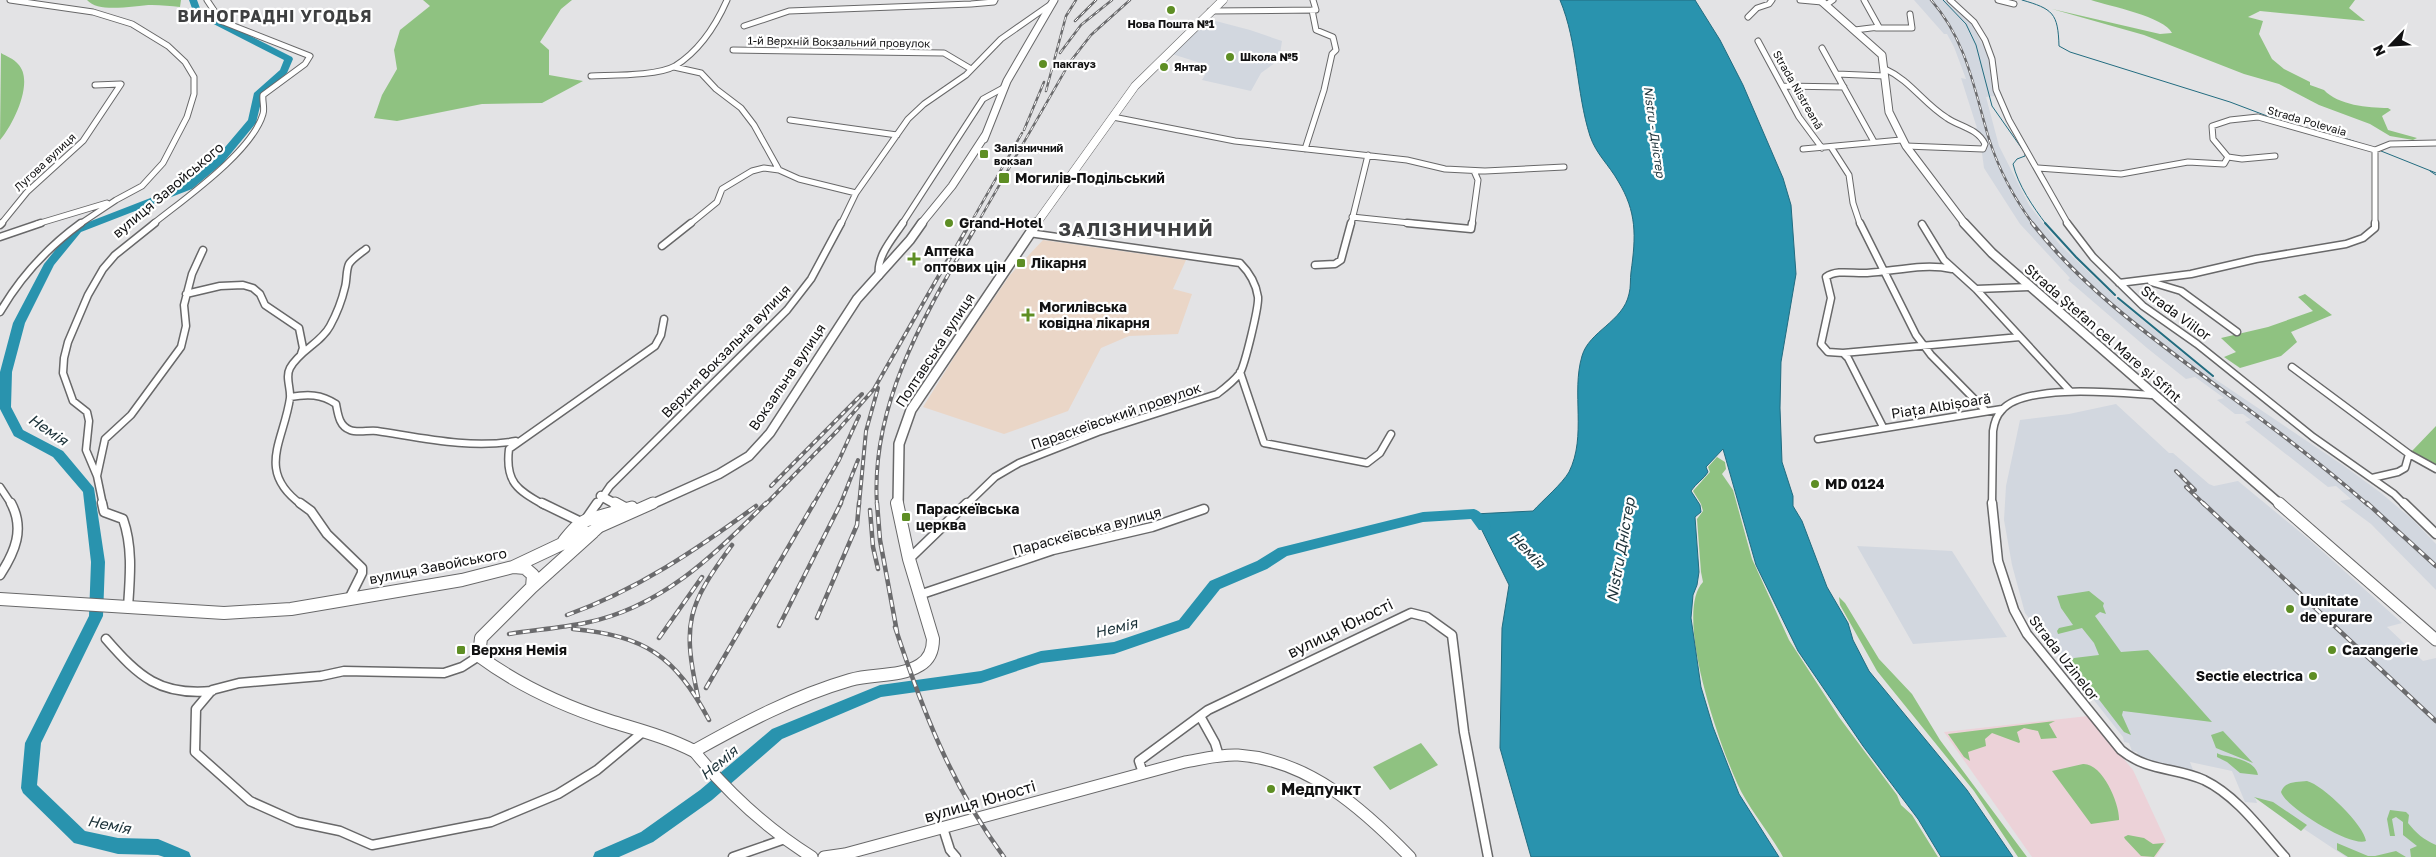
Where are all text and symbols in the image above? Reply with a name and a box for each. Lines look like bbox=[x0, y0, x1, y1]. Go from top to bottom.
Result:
marker: Нова Пошта №1 bbox=[1165, 4, 1177, 16]
district label: ВИНОГРАДНІ УГОДЬЯ bbox=[178, 6, 372, 26]
place label: Нова Пошта №1 bbox=[1127, 17, 1215, 30]
north arrow bbox=[2366, 20, 2416, 70]
street label: 1-й Верхній Вокзальний провулок bbox=[747, 33, 931, 50]
text: N bbox=[2369, 42, 2389, 59]
street label: Strada Nistreană bbox=[1771, 48, 1826, 131]
place label: Школа №5 bbox=[1240, 50, 1299, 63]
marker: Школа №5 bbox=[1224, 51, 1236, 63]
place label: пакгауз bbox=[1053, 57, 1096, 70]
marker: пакгауз bbox=[1037, 58, 1049, 70]
place label: Янтар bbox=[1174, 60, 1207, 73]
marker: Янтар bbox=[1158, 61, 1170, 73]
water label: Nistru - Дністер bbox=[1641, 85, 1669, 180]
street label: Strada Polevaia bbox=[2266, 103, 2348, 138]
street label: Лугова вулиця bbox=[11, 130, 78, 193]
street label: вулиця Завойського bbox=[109, 138, 227, 241]
place label: Залізничний вокзал bbox=[994, 141, 1064, 167]
marker: Залізничний вокзал bbox=[978, 148, 990, 160]
place label: Могилів-Подільський bbox=[1015, 169, 1165, 186]
marker: Могилів-Подільський bbox=[997, 171, 1011, 185]
place label: Grand-Hotel bbox=[959, 214, 1043, 231]
marker: Grand-Hotel bbox=[943, 217, 955, 229]
district label: ЗАЛІЗНИЧНИЙ bbox=[1058, 217, 1214, 240]
place label: Аптека оптових цін bbox=[924, 242, 1006, 275]
marker: Аптека оптових цін bbox=[908, 253, 920, 265]
place label: Лікарня bbox=[1031, 254, 1086, 271]
marker: Лікарня bbox=[1015, 257, 1027, 269]
street label: Strada Ştefan cel Mare şi Sfînt bbox=[2021, 260, 2185, 405]
street label: Верхня Вокзальна вулиця bbox=[658, 281, 794, 421]
street label: Strada Viilor bbox=[2138, 281, 2215, 344]
street label: Полтавська вулиця bbox=[891, 290, 978, 410]
place label: Могилівська ковідна лікарня bbox=[1039, 298, 1150, 331]
marker: Могилівська ковідна лікарня bbox=[1021, 308, 1035, 322]
street label: Вокзальна вулиця bbox=[745, 320, 829, 434]
street label: Параскеївський провулок bbox=[1028, 378, 1203, 453]
street label: Piața Albișoară bbox=[1890, 389, 1992, 422]
water label: Немія bbox=[26, 410, 73, 450]
place label: MD 0124 bbox=[1825, 475, 1885, 492]
marker: MD 0124 bbox=[1809, 478, 1821, 490]
water label: Nistru Дністер bbox=[1602, 495, 1638, 603]
place label: Параскеївська церква bbox=[916, 500, 1019, 533]
street label: Параскеївська вулиця bbox=[1011, 502, 1163, 559]
marker: Параскеївська церква bbox=[900, 511, 912, 523]
water label: Немія bbox=[1506, 527, 1550, 572]
street label: вулиця Завойського bbox=[368, 544, 508, 587]
place label: Uunitate de epurare bbox=[2300, 592, 2372, 625]
street label: вулиця Юності bbox=[1284, 594, 1396, 662]
marker: Uunitate de epurare bbox=[2284, 603, 2296, 615]
street label: Strada Uzinelor bbox=[2026, 612, 2103, 704]
water label: Немія bbox=[1092, 613, 1140, 641]
place label: Верхня Немія bbox=[471, 641, 567, 658]
place label: Cazangerie bbox=[2342, 641, 2418, 658]
marker: Верхня Немія bbox=[455, 644, 467, 656]
marker: Cazangerie bbox=[2326, 644, 2338, 656]
place label: Sectie electrica bbox=[2196, 667, 2303, 684]
marker: Sectie electrica bbox=[2307, 670, 2319, 682]
water label: Немія bbox=[696, 740, 742, 783]
street label: вулиця Юності bbox=[922, 776, 1038, 826]
place label: Медпункт bbox=[1281, 779, 1361, 799]
marker: Медпункт bbox=[1265, 783, 1277, 795]
water label: Немія bbox=[86, 811, 134, 837]

